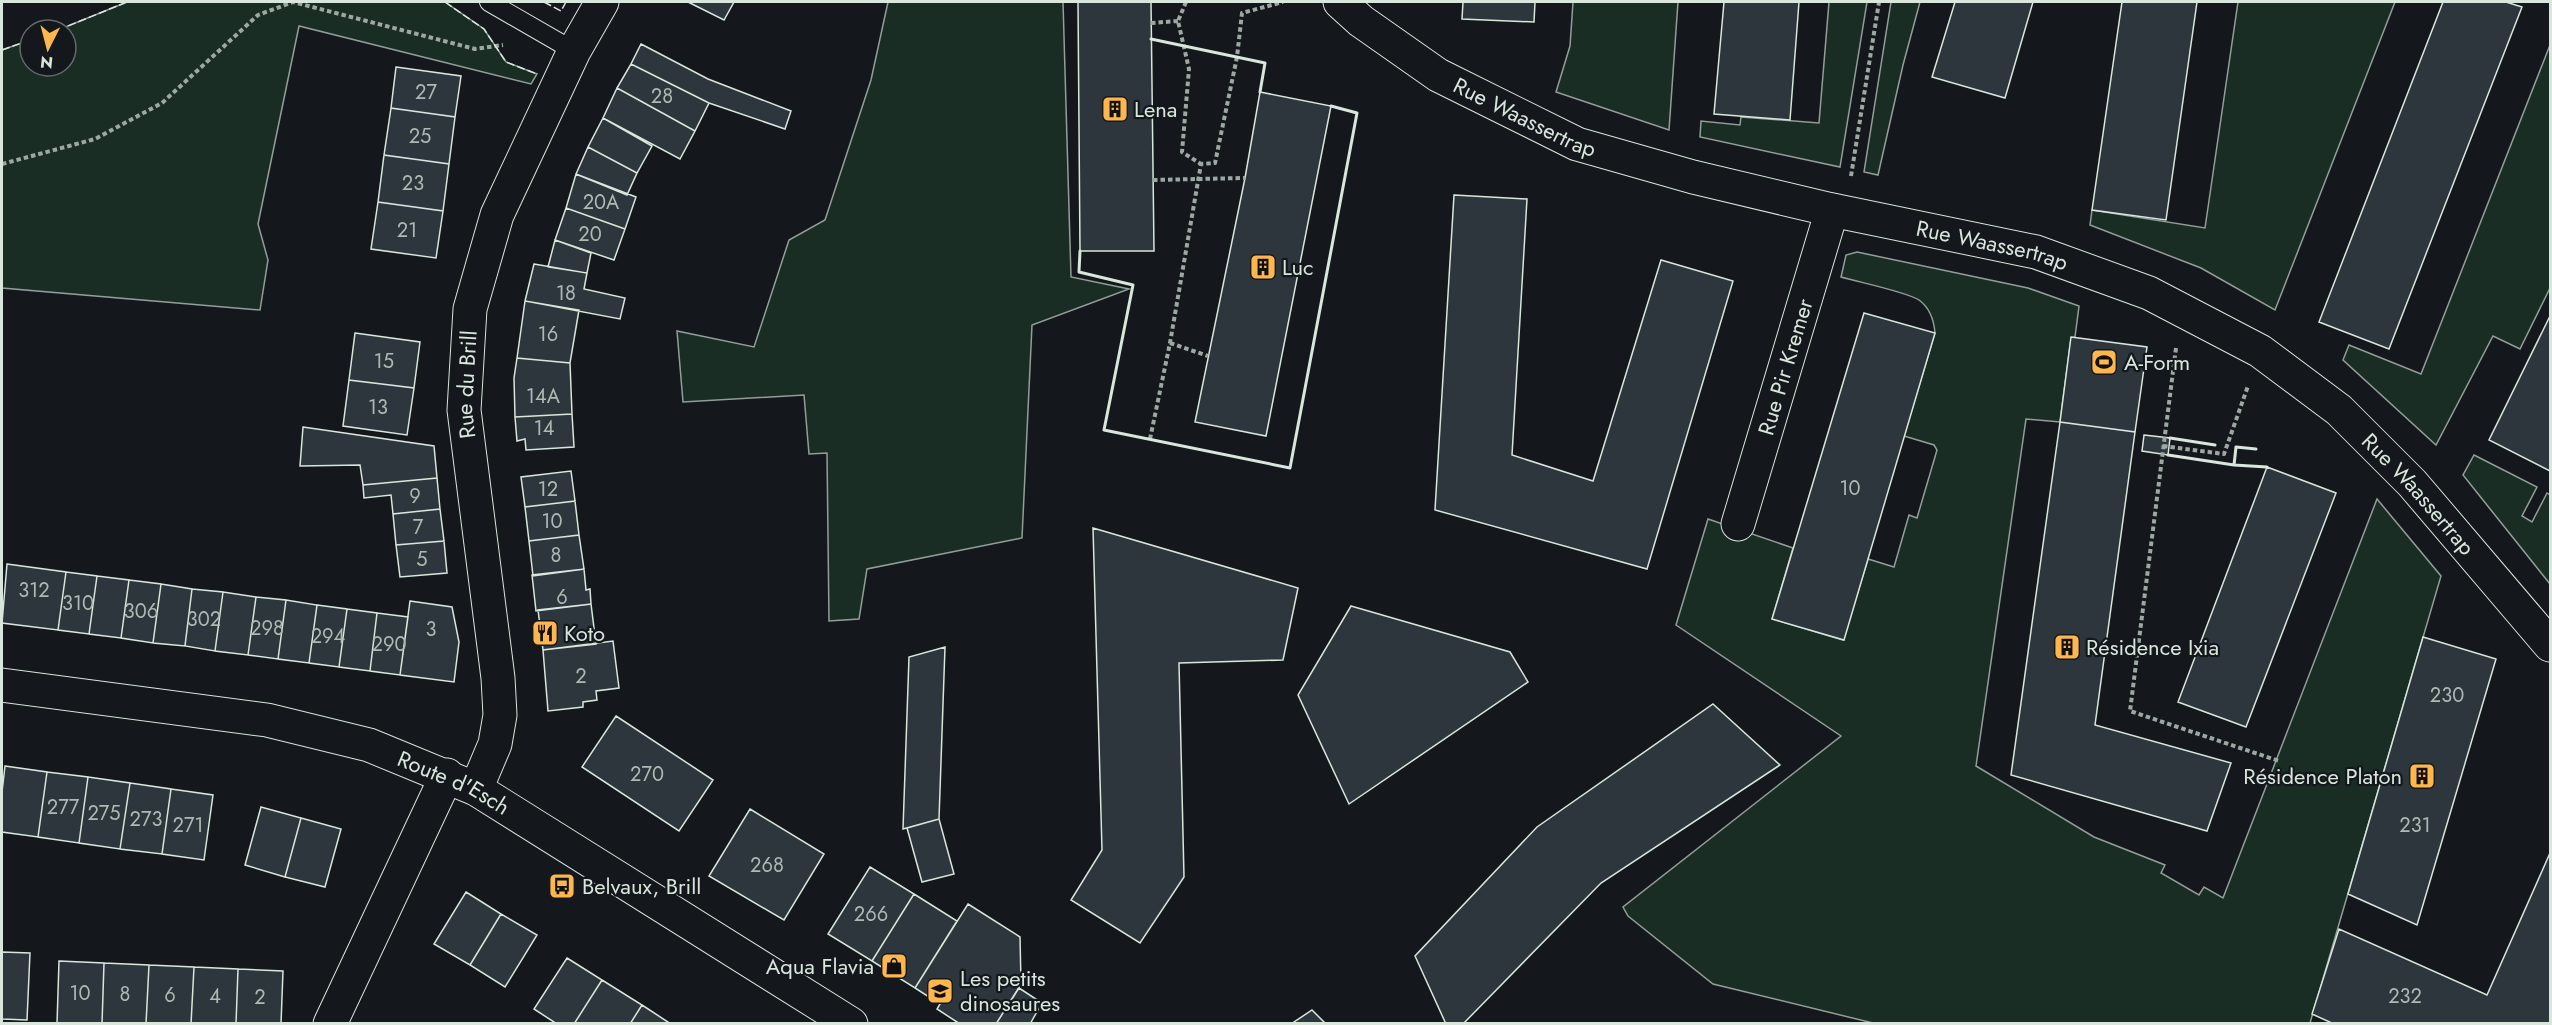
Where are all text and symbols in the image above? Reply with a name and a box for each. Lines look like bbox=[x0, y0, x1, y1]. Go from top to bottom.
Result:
north arrow bbox=[18, 18, 78, 78]
text: N bbox=[39, 50, 54, 75]
street label: Rue Waassertrap bbox=[1448, 69, 1600, 165]
house number: 27 bbox=[415, 78, 437, 107]
house number: 28 bbox=[651, 82, 673, 111]
place label: Lena bbox=[1134, 93, 1177, 125]
building icon: Lena bbox=[1100, 94, 1130, 124]
house number: 25 bbox=[409, 122, 431, 151]
house number: 23 bbox=[402, 169, 424, 198]
house number: 20A bbox=[583, 188, 620, 217]
street label: Rue Waassertrap bbox=[1913, 212, 2073, 278]
house number: 21 bbox=[397, 216, 417, 245]
house number: 20 bbox=[578, 220, 602, 249]
place label: Luc bbox=[1282, 251, 1314, 283]
building icon: Luc bbox=[1248, 252, 1278, 282]
house number: 18 bbox=[556, 279, 576, 308]
street label: Rue Pir Kremer bbox=[1750, 294, 1821, 439]
house number: 16 bbox=[538, 320, 558, 349]
street label: Rue du Brill bbox=[448, 330, 485, 440]
place label: A-Form bbox=[2124, 346, 2190, 378]
house number: 15 bbox=[374, 347, 394, 376]
sports icon: A-Form bbox=[2089, 347, 2119, 377]
house number: 14A bbox=[526, 382, 561, 411]
house number: 13 bbox=[368, 393, 388, 422]
house number: 14 bbox=[534, 414, 555, 443]
street label: Rue Waassertrap bbox=[2355, 426, 2483, 562]
house number: 10 bbox=[1840, 474, 1861, 503]
house number: 12 bbox=[538, 475, 558, 504]
house number: 9 bbox=[409, 482, 421, 511]
house number: 10 bbox=[542, 507, 563, 536]
house number: 7 bbox=[413, 513, 424, 542]
house number: 8 bbox=[551, 541, 561, 570]
house number: 5 bbox=[416, 545, 428, 574]
house number: 312 bbox=[18, 576, 50, 605]
house number: 6 bbox=[556, 583, 568, 612]
house number: 310 bbox=[62, 589, 94, 618]
house number: 306 bbox=[124, 597, 158, 626]
house number: 302 bbox=[187, 605, 221, 634]
house number: 298 bbox=[250, 614, 284, 643]
house number: 3 bbox=[426, 615, 437, 644]
place label: Koto bbox=[564, 617, 605, 649]
restaurant icon: Koto bbox=[530, 618, 560, 648]
house number: 294 bbox=[311, 622, 346, 651]
house number: 290 bbox=[372, 630, 406, 659]
place label: Résidence Ixia bbox=[2086, 631, 2219, 663]
building icon: Résidence Ixia bbox=[2052, 632, 2082, 662]
house number: 2 bbox=[575, 662, 587, 691]
house number: 230 bbox=[2430, 681, 2464, 710]
street label: Route d'Esch bbox=[393, 742, 516, 822]
house number: 270 bbox=[630, 760, 664, 789]
place label: Résidence Platon bbox=[2243, 760, 2402, 792]
building icon: Résidence Platon bbox=[2407, 761, 2437, 791]
house number: 277 bbox=[47, 793, 80, 822]
house number: 275 bbox=[87, 799, 121, 828]
house number: 273 bbox=[130, 805, 162, 834]
house number: 271 bbox=[173, 811, 203, 840]
house number: 231 bbox=[2399, 811, 2431, 840]
house number: 268 bbox=[750, 851, 784, 880]
place label: Belvaux, Brill bbox=[582, 870, 701, 902]
bus stop icon: Belvaux, Brill bbox=[547, 871, 577, 901]
house number: 266 bbox=[854, 900, 888, 929]
place label: Aqua Flavia bbox=[766, 950, 874, 982]
shop icon: Aqua Flavia bbox=[879, 951, 909, 981]
place label: Les petits dinosaures bbox=[960, 962, 1060, 1019]
school or university icon: Les petits dinosaures bbox=[925, 976, 955, 1006]
house number: 10 bbox=[70, 979, 91, 1008]
house number: 8 bbox=[120, 980, 130, 1009]
house number: 6 bbox=[164, 981, 176, 1010]
house number: 4 bbox=[209, 982, 221, 1011]
house number: 232 bbox=[2388, 982, 2422, 1011]
house number: 2 bbox=[254, 983, 266, 1012]

